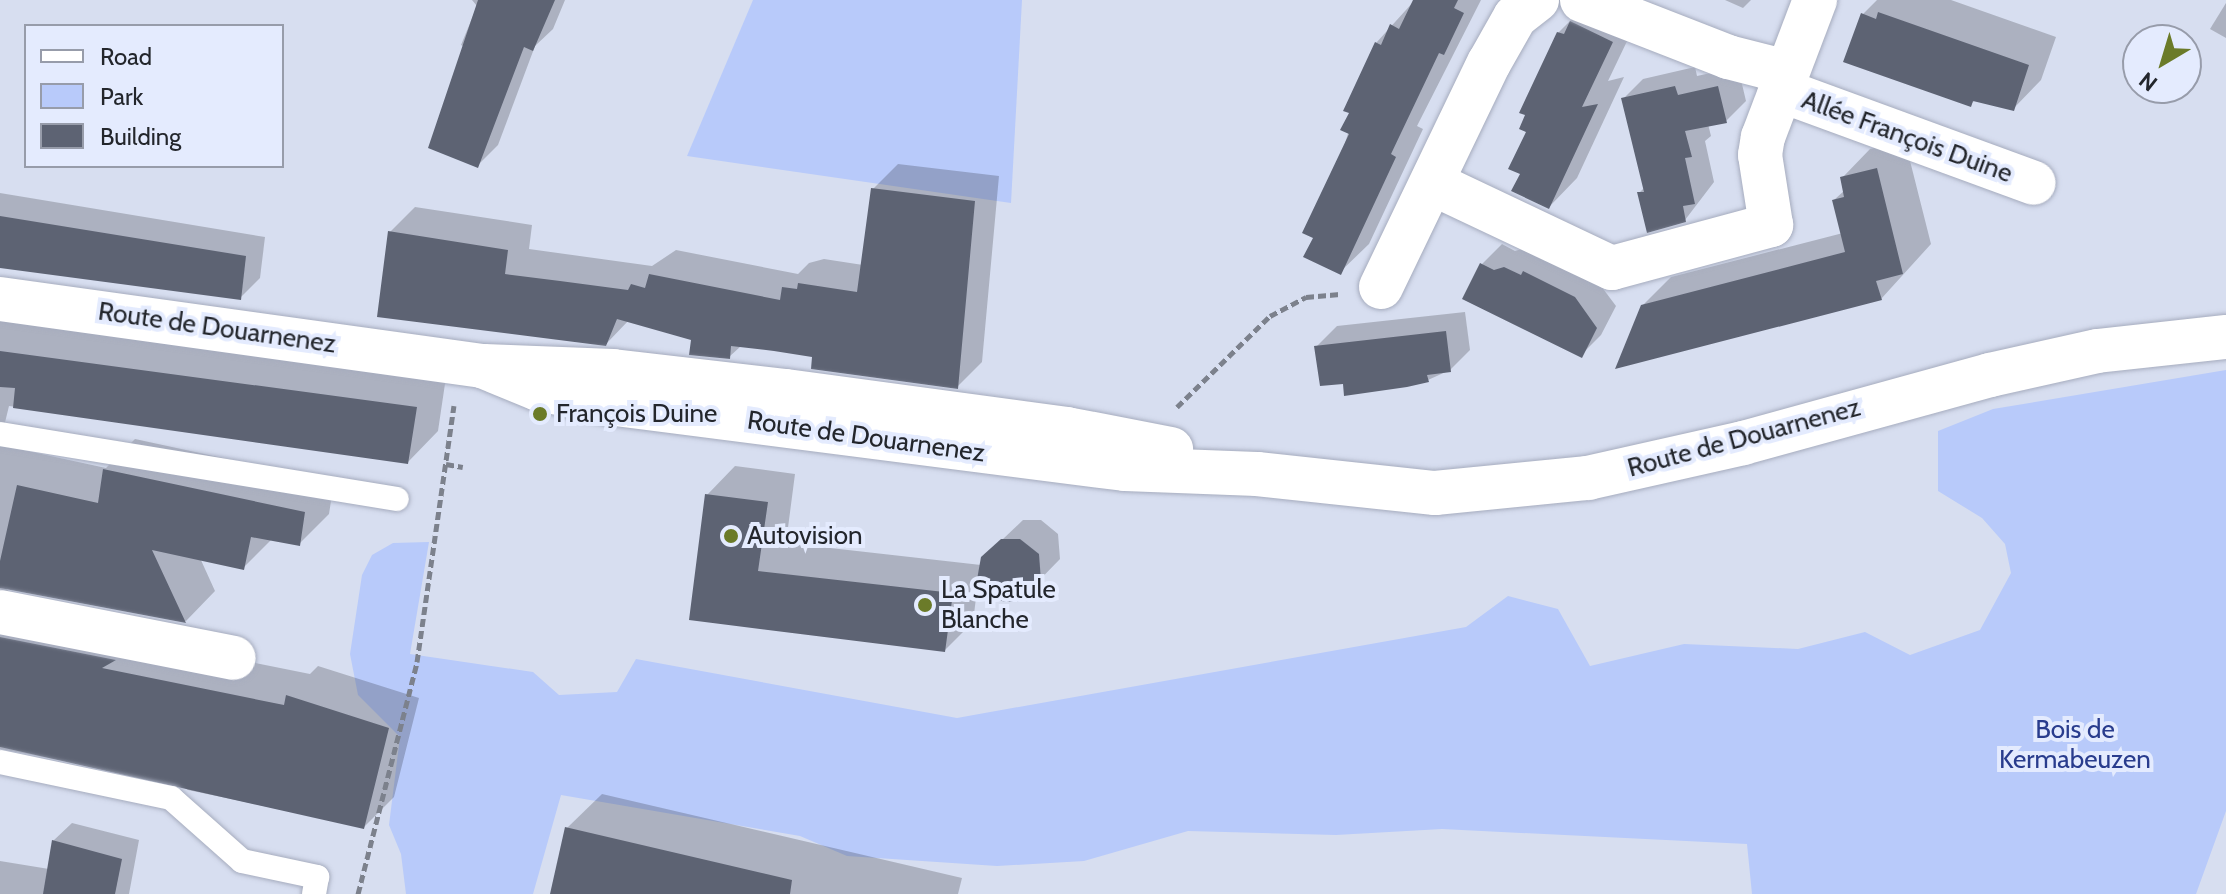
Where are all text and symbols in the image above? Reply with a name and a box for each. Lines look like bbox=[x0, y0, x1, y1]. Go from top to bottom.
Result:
legend bbox=[24, 24, 284, 168]
north arrow bbox=[2122, 24, 2202, 104]
text: Road bbox=[100, 42, 152, 71]
text: N bbox=[2134, 66, 2163, 97]
text: Park bbox=[100, 82, 143, 111]
street label: Allée François Duine bbox=[1797, 84, 2017, 190]
text: Building bbox=[100, 122, 181, 151]
street label: Route de Douarnenez bbox=[96, 296, 338, 360]
street label: Route de Douarnenez bbox=[1624, 392, 1864, 484]
place label: François Duine bbox=[556, 398, 717, 430]
marker: François Duine bbox=[531, 405, 549, 423]
street label: Route de Douarnenez bbox=[745, 405, 987, 469]
place label: Autovision bbox=[747, 520, 862, 552]
marker: Autovision bbox=[722, 527, 740, 545]
place label: La Spatule Blanche bbox=[941, 574, 1056, 636]
marker: La Spatule Blanche bbox=[916, 596, 934, 614]
park label: Bois de Kermabeuzen bbox=[1999, 714, 2151, 776]

